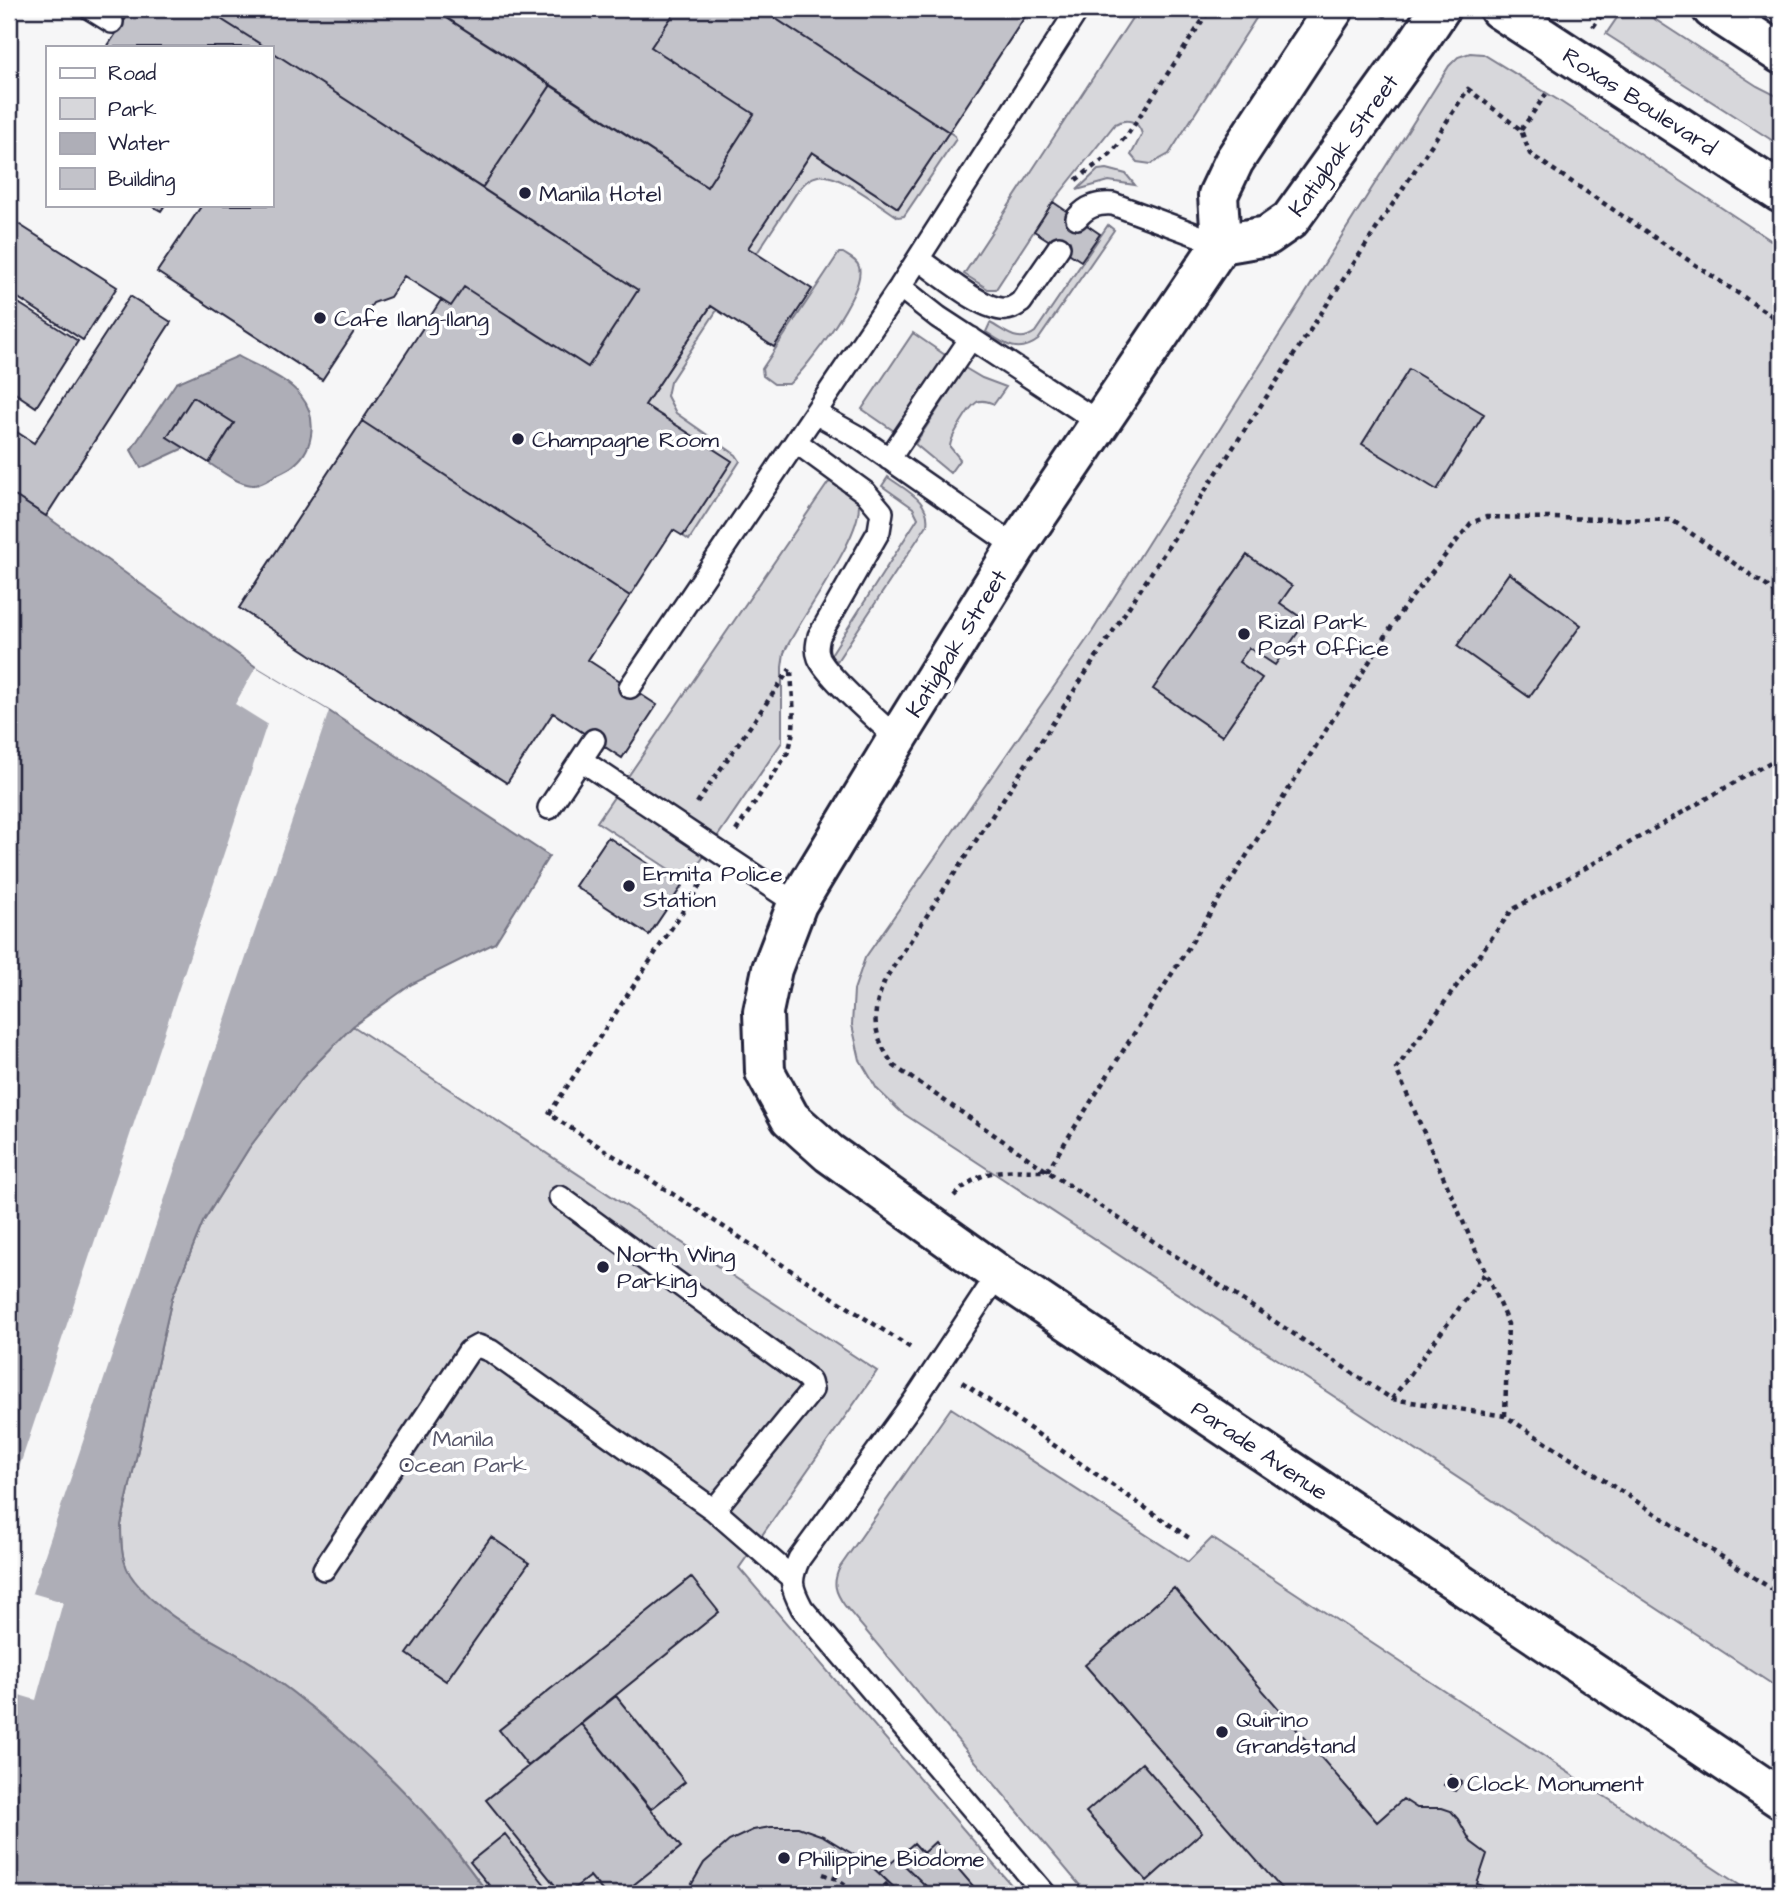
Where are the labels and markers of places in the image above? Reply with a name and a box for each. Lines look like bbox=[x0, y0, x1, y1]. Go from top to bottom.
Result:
place label: Manila Hotel bbox=[539, 178, 661, 210]
marker: Manila Hotel bbox=[517, 185, 533, 201]
place label: Cafe Ilang-Ilang bbox=[334, 303, 489, 336]
marker: Cafe Ilang-Ilang bbox=[312, 310, 328, 326]
place label: Champagne Room bbox=[532, 424, 719, 457]
marker: Champagne Room bbox=[510, 431, 526, 447]
place label: Rizal Park Post Office bbox=[1258, 606, 1389, 664]
marker: Rizal Park Post Office bbox=[1236, 626, 1252, 642]
place label: Ermita Police Station bbox=[643, 858, 783, 916]
marker: Ermita Police Station bbox=[621, 878, 637, 894]
place label: North Wing Parking bbox=[617, 1239, 736, 1298]
marker: North Wing Parking bbox=[595, 1259, 611, 1275]
place label: Quirino Grandstand bbox=[1236, 1704, 1356, 1762]
marker: Quirino Grandstand bbox=[1214, 1724, 1230, 1740]
place label: Clock Monument bbox=[1467, 1768, 1645, 1800]
marker: Clock Monument bbox=[1445, 1775, 1461, 1791]
place label: Philippine Biodome bbox=[798, 1843, 985, 1875]
marker: Philippine Biodome bbox=[776, 1850, 792, 1866]

